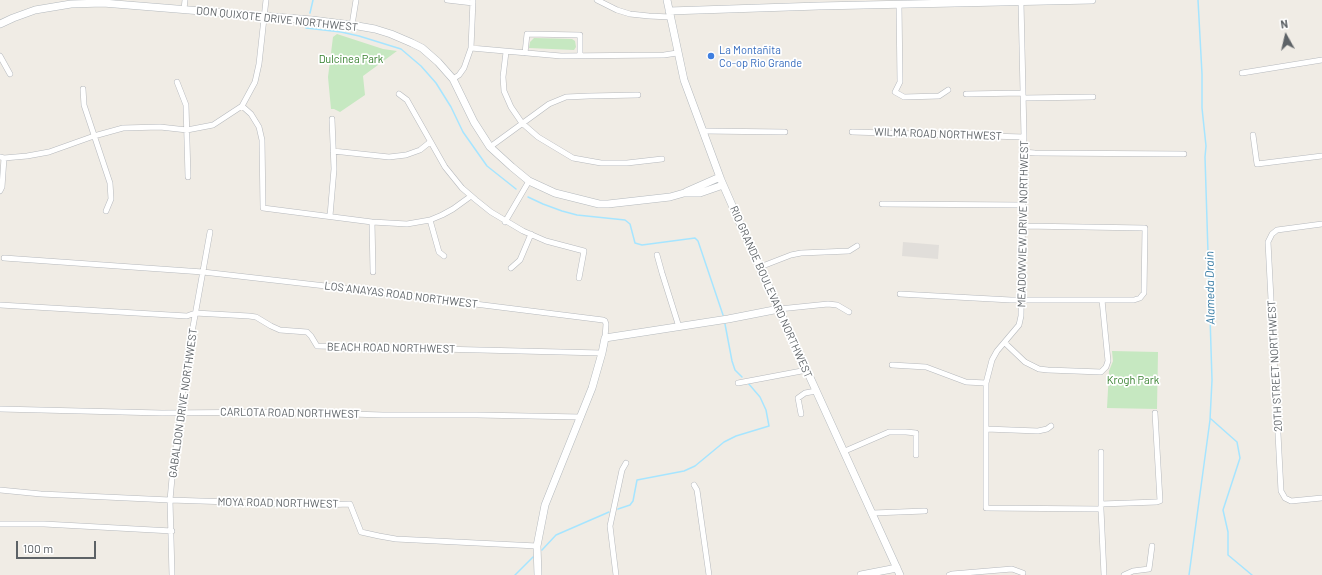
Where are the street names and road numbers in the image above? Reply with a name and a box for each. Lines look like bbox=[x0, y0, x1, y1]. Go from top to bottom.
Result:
street label: DON QUIXOTE DRIVE NORTHWEST bbox=[196, 4, 358, 34]
street label: WILMA ROAD NORTHWEST bbox=[874, 125, 1002, 143]
street label: MEADOWVIEW DRIVE NORTHWEST bbox=[1015, 140, 1031, 308]
street label: RIO GRANDE BOULEVARD NORTHWEST bbox=[727, 204, 815, 380]
street label: LOS ANAYAS ROAD NORTHWEST bbox=[324, 279, 478, 311]
street label: 20TH STREET NORTHWEST bbox=[1265, 300, 1285, 432]
street label: GABALDON DRIVE NORTHWEST bbox=[166, 327, 200, 479]
street label: BEACH ROAD NORTHWEST bbox=[327, 340, 455, 356]
street label: CARLOTA ROAD NORTHWEST bbox=[220, 405, 360, 421]
street label: MOYA ROAD NORTHWEST bbox=[217, 495, 339, 511]

